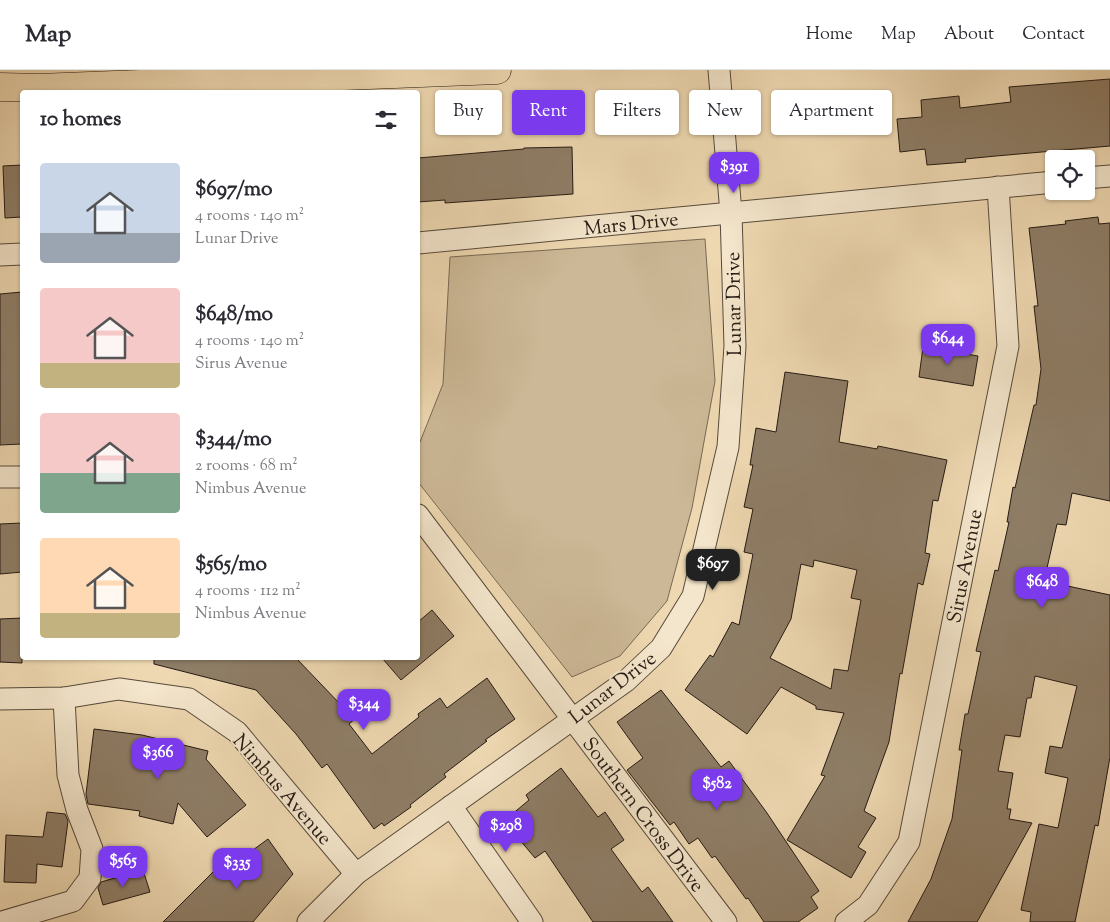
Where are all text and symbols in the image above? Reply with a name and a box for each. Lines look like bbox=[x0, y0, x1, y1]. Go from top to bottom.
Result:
text: Map bbox=[25, 18, 71, 52]
text: Home bbox=[806, 22, 853, 48]
text: Map bbox=[881, 22, 916, 48]
text: About bbox=[944, 22, 994, 48]
text: Contact bbox=[1022, 22, 1085, 48]
chip: Buy bbox=[435, 90, 502, 135]
chip: Rent bbox=[512, 90, 585, 135]
chip: Filters bbox=[595, 90, 679, 135]
chip: New bbox=[689, 90, 761, 135]
chip: Apartment bbox=[771, 90, 892, 135]
text: 10 homes bbox=[40, 105, 121, 135]
icon: filters bbox=[372, 106, 400, 134]
map controls bbox=[1045, 150, 1095, 200]
button: locate bbox=[1045, 150, 1095, 200]
pin: $391 bbox=[704, 152, 764, 194]
text: $391 bbox=[720, 156, 748, 179]
text: $697/mo bbox=[195, 175, 272, 205]
icon: home bbox=[80, 183, 140, 243]
text: 4 rooms · 140 m² bbox=[195, 205, 304, 228]
street label: Mars Drive bbox=[582, 206, 680, 245]
text: Lunar Drive bbox=[195, 228, 278, 251]
street label: Lunar Drive bbox=[720, 252, 751, 356]
text: $648/mo bbox=[195, 300, 273, 330]
icon: home bbox=[80, 308, 140, 368]
pin: $644 bbox=[918, 324, 978, 366]
text: $644 bbox=[932, 328, 964, 351]
text: 4 rooms · 140 m² bbox=[195, 330, 304, 353]
text: Sirus Avenue bbox=[195, 353, 287, 376]
text: $344/mo bbox=[195, 425, 272, 455]
icon: home bbox=[80, 433, 140, 493]
text: 2 rooms · 68 m² bbox=[195, 455, 298, 478]
text: Nimbus Avenue bbox=[195, 478, 306, 501]
street label: Sirus Avenue bbox=[941, 507, 992, 626]
pin: $697 bbox=[683, 548, 743, 591]
text: $565/mo bbox=[195, 550, 267, 580]
text: $697 bbox=[697, 553, 729, 576]
icon: home bbox=[80, 558, 140, 618]
pin: $648 bbox=[1012, 566, 1072, 609]
text: $648 bbox=[1026, 571, 1058, 594]
text: 4 rooms · 112 m² bbox=[195, 580, 301, 603]
text: Nimbus Avenue bbox=[195, 603, 306, 626]
street label: Lunar Drive bbox=[564, 645, 664, 732]
pin: $344 bbox=[334, 688, 394, 731]
text: $344 bbox=[348, 693, 380, 716]
street label: Nimbus Avenue bbox=[224, 729, 338, 853]
street label: Southern Cross Drive bbox=[574, 732, 710, 899]
pin: $366 bbox=[128, 738, 188, 780]
text: $366 bbox=[143, 742, 173, 765]
pin: $582 bbox=[687, 768, 747, 811]
text: $582 bbox=[702, 773, 732, 796]
pin: $298 bbox=[476, 810, 536, 853]
text: $298 bbox=[490, 815, 522, 838]
pin: $565 bbox=[93, 846, 153, 888]
pin: $335 bbox=[207, 848, 267, 890]
text: $565 bbox=[109, 850, 137, 873]
text: $335 bbox=[224, 852, 250, 875]

